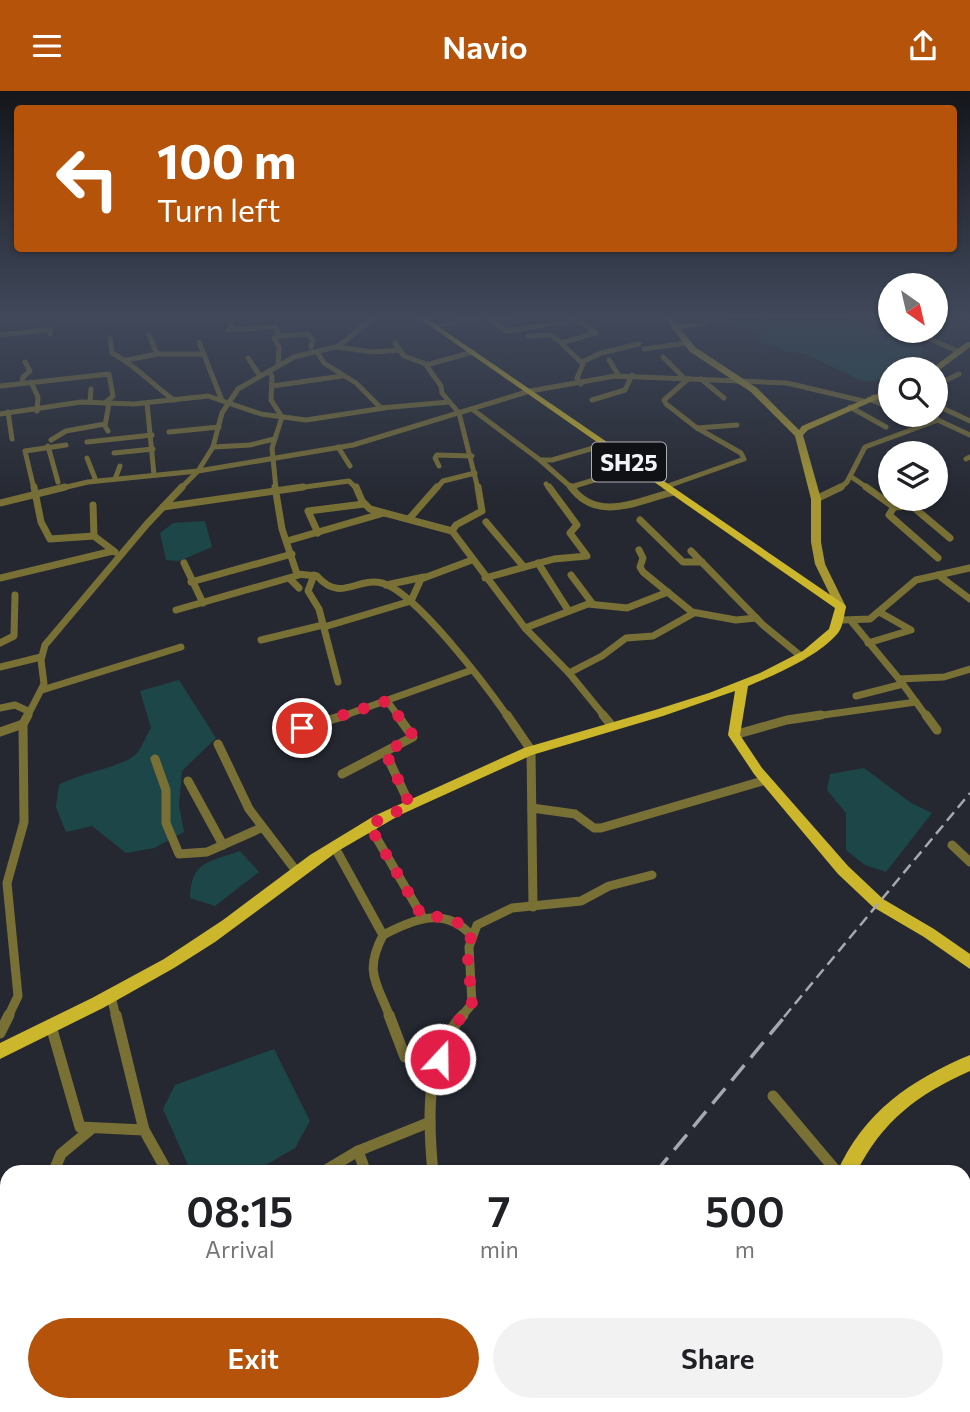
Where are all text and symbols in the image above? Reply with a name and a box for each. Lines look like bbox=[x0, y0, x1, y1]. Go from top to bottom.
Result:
text: Navio bbox=[442, 26, 528, 66]
icon: menu bbox=[28, 27, 66, 65]
icon: share bbox=[904, 27, 942, 65]
text: 100 m bbox=[157, 129, 296, 189]
icon: left bbox=[42, 133, 133, 224]
text: Turn left bbox=[157, 189, 281, 229]
north arrow bbox=[878, 273, 948, 343]
map controls bbox=[878, 273, 948, 511]
button: search bbox=[878, 357, 948, 427]
button: layers bbox=[878, 441, 948, 511]
road number: SH25 bbox=[592, 443, 666, 481]
pin bbox=[272, 698, 332, 758]
icon: arrive bbox=[283, 709, 321, 747]
position arrow bbox=[403, 1022, 477, 1096]
text: 08:15 bbox=[186, 1184, 293, 1236]
text: 7 bbox=[488, 1184, 511, 1236]
text: 500 bbox=[705, 1184, 785, 1236]
text: Arrival bbox=[205, 1235, 275, 1263]
text: min bbox=[480, 1235, 519, 1263]
text: m bbox=[735, 1235, 755, 1263]
button: Exit bbox=[28, 1318, 479, 1398]
button: Share bbox=[493, 1318, 943, 1398]

